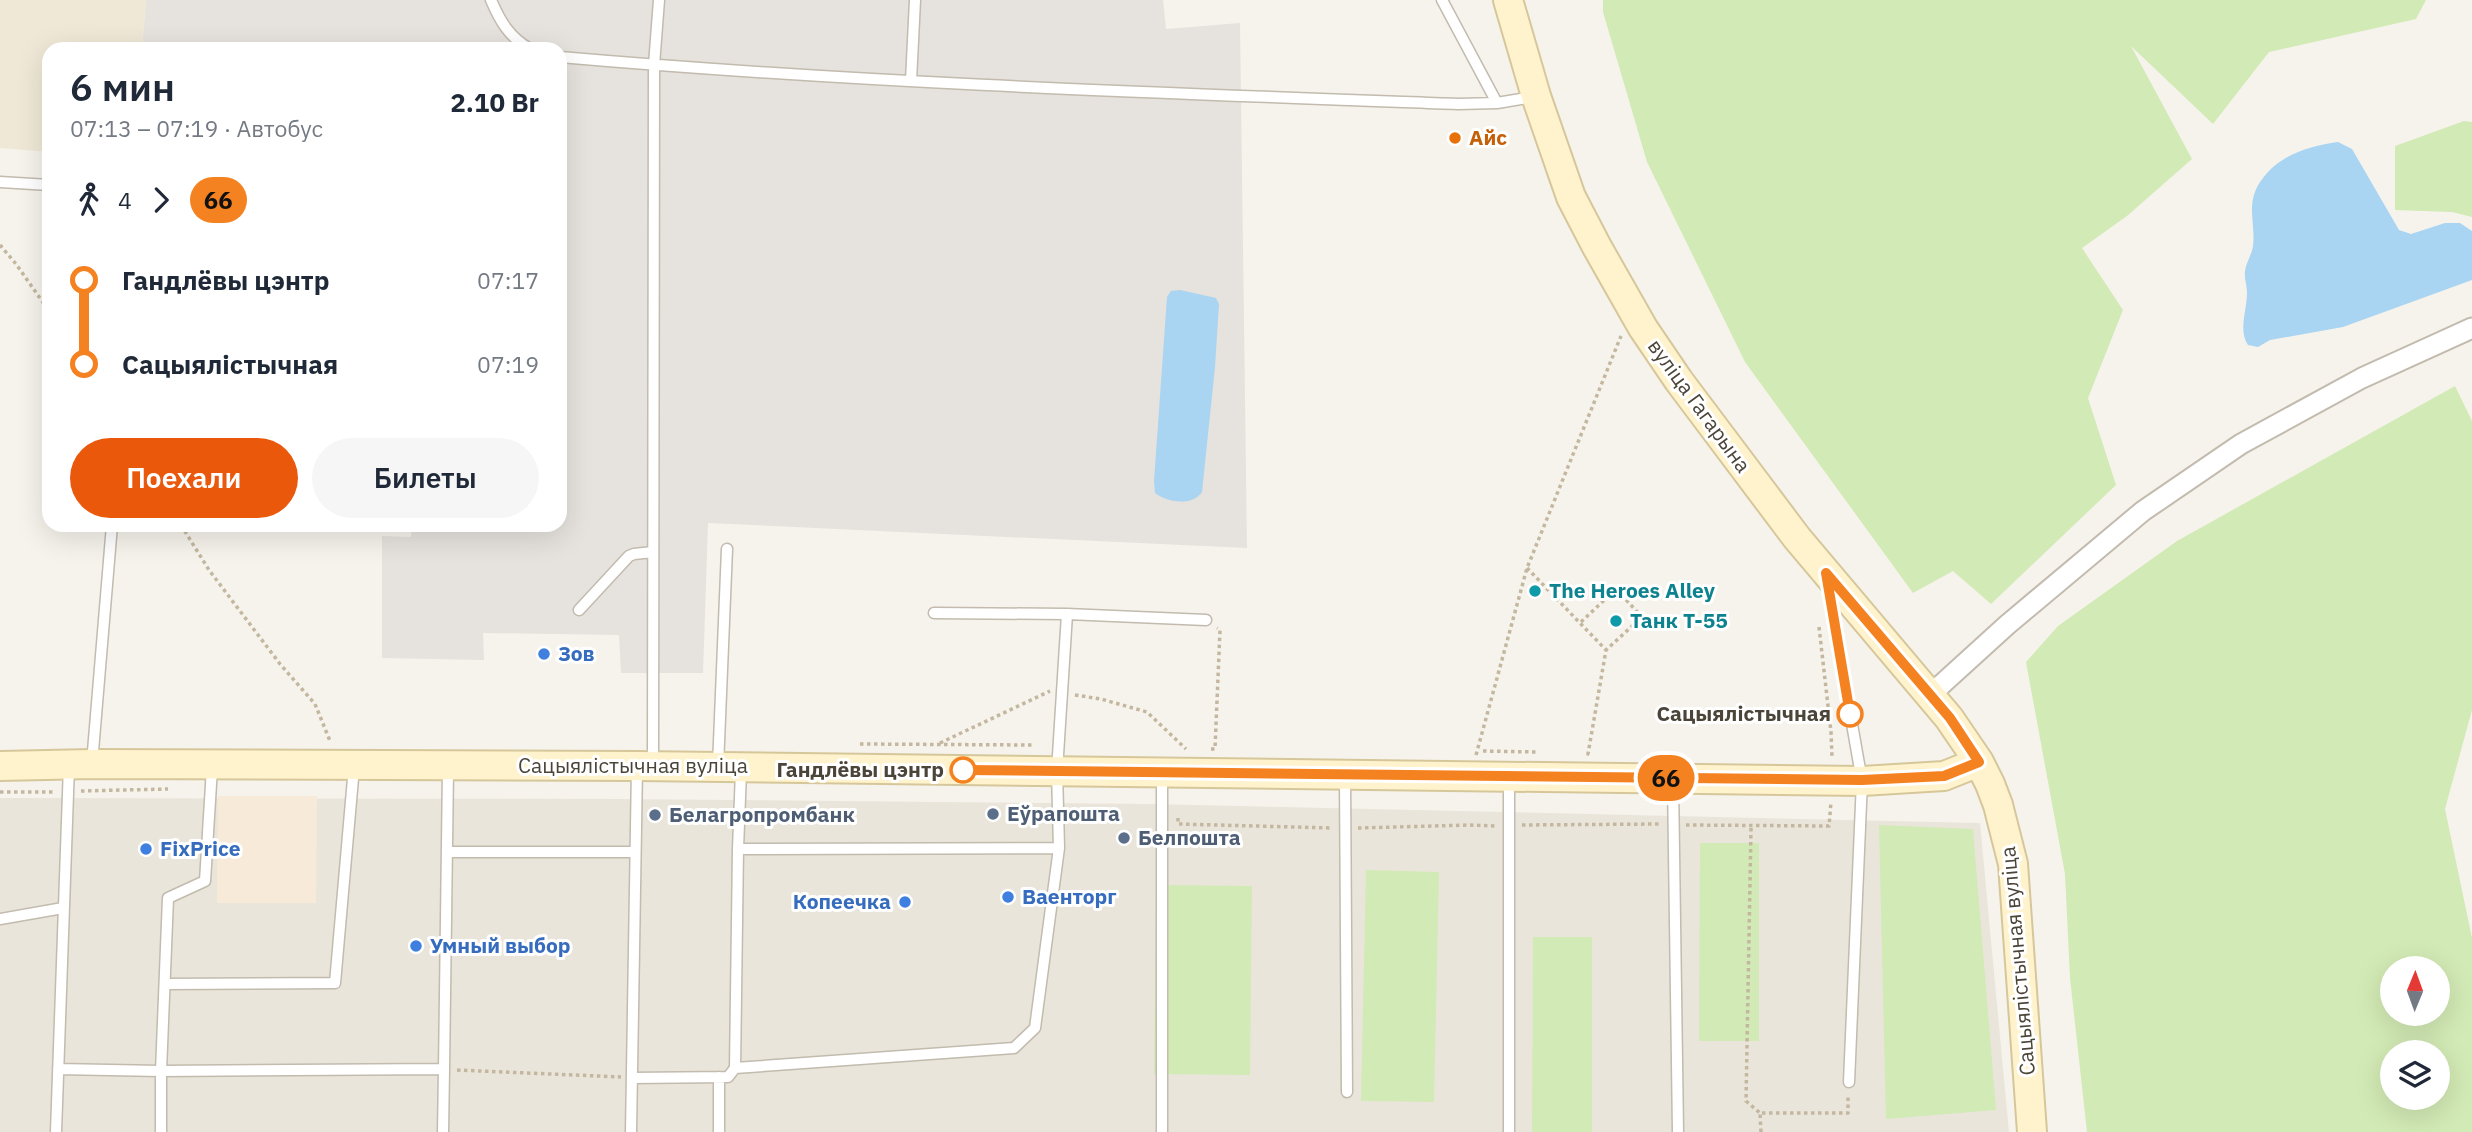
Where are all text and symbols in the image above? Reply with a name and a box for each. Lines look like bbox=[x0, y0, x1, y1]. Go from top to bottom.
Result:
text: 6 мин bbox=[70, 62, 175, 111]
text: 2.10 Br bbox=[450, 85, 539, 119]
text: 07:13 – 07:19 · Автобус bbox=[70, 113, 323, 143]
place label: Айс bbox=[1469, 123, 1507, 151]
marker: Айс bbox=[1447, 130, 1463, 146]
icon: walk bbox=[70, 181, 108, 219]
icon: forward bbox=[142, 181, 180, 219]
text: 66 bbox=[204, 184, 233, 216]
text: 4 bbox=[118, 185, 132, 215]
text: Гандлёвы цэнтр bbox=[122, 263, 329, 297]
text: 07:17 bbox=[477, 265, 539, 295]
street label: вуліца Гагарына bbox=[1642, 333, 1758, 478]
text: Сацыялістычная bbox=[122, 347, 338, 381]
text: 07:19 bbox=[477, 349, 539, 379]
button: Поехали bbox=[70, 438, 298, 518]
button: Билеты bbox=[312, 438, 539, 518]
place label: The Heroes Alley bbox=[1549, 576, 1716, 604]
marker: The Heroes Alley bbox=[1527, 583, 1543, 599]
place label: Танк Т-55 bbox=[1630, 606, 1728, 634]
marker: Танк Т-55 bbox=[1608, 613, 1624, 629]
place label: Зов bbox=[558, 639, 595, 667]
marker: Зов bbox=[536, 646, 552, 662]
place label: Сацыялістычная bbox=[1656, 699, 1831, 727]
marker: Сацыялістычная bbox=[1837, 701, 1863, 727]
street label: Сацыялістычная вуліца bbox=[518, 751, 748, 779]
place label: Гандлёвы цэнтр bbox=[776, 755, 944, 783]
line badge: 66 bbox=[1634, 755, 1698, 801]
marker: Гандлёвы цэнтр bbox=[950, 757, 976, 783]
text: 66 bbox=[1652, 762, 1680, 794]
place label: Еўрапошта bbox=[1007, 799, 1120, 827]
place label: Белагропромбанк bbox=[669, 800, 855, 828]
marker: Еўрапошта bbox=[985, 806, 1001, 822]
marker: Белагропромбанк bbox=[647, 807, 663, 823]
place label: Белпошта bbox=[1138, 823, 1241, 851]
marker: Белпошта bbox=[1116, 830, 1132, 846]
place label: FixPrice bbox=[160, 834, 241, 862]
marker: FixPrice bbox=[138, 841, 154, 857]
street label: Сацыялістычная вуліца bbox=[1993, 845, 2041, 1077]
place label: Ваенторг bbox=[1022, 882, 1117, 910]
place label: Копеечка bbox=[793, 887, 891, 915]
marker: Ваенторг bbox=[1000, 889, 1016, 905]
marker: Копеечка bbox=[897, 894, 913, 910]
place label: Умный выбор bbox=[430, 931, 571, 959]
marker: Умный выбор bbox=[408, 938, 424, 954]
north arrow bbox=[2380, 956, 2450, 1026]
map controls bbox=[2380, 956, 2450, 1110]
button: layers bbox=[2380, 1040, 2450, 1110]

